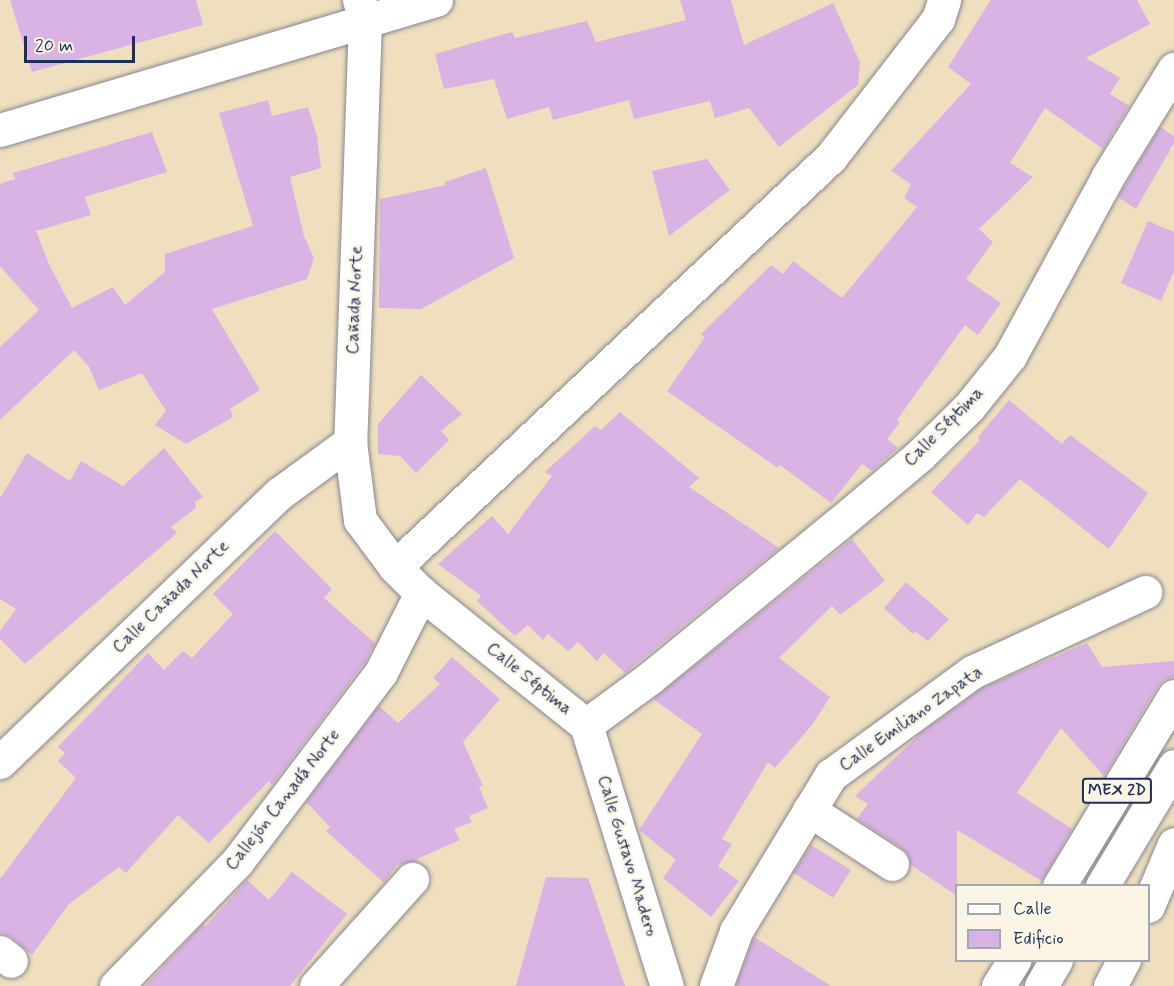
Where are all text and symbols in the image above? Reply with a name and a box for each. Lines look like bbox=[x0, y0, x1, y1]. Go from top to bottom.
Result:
scale bar bbox=[27, 24, 138, 62]
text: 20 m bbox=[35, 34, 73, 58]
street label: Cañada Norte bbox=[342, 247, 368, 353]
street label: Calle Séptima bbox=[900, 383, 988, 471]
street label: Calle Cañada Norte bbox=[110, 537, 232, 657]
street label: Calle Séptima bbox=[482, 638, 576, 720]
street label: Calle Emiliano Zapata bbox=[835, 661, 987, 777]
street label: Callejón Canadá Norte bbox=[221, 725, 345, 875]
street label: Calle Gustavo Madero bbox=[593, 775, 661, 937]
road number: MEX 2D bbox=[1081, 778, 1153, 804]
legend bbox=[955, 884, 1150, 962]
text: Calle bbox=[1013, 897, 1052, 921]
text: Edificio bbox=[1013, 927, 1064, 951]

